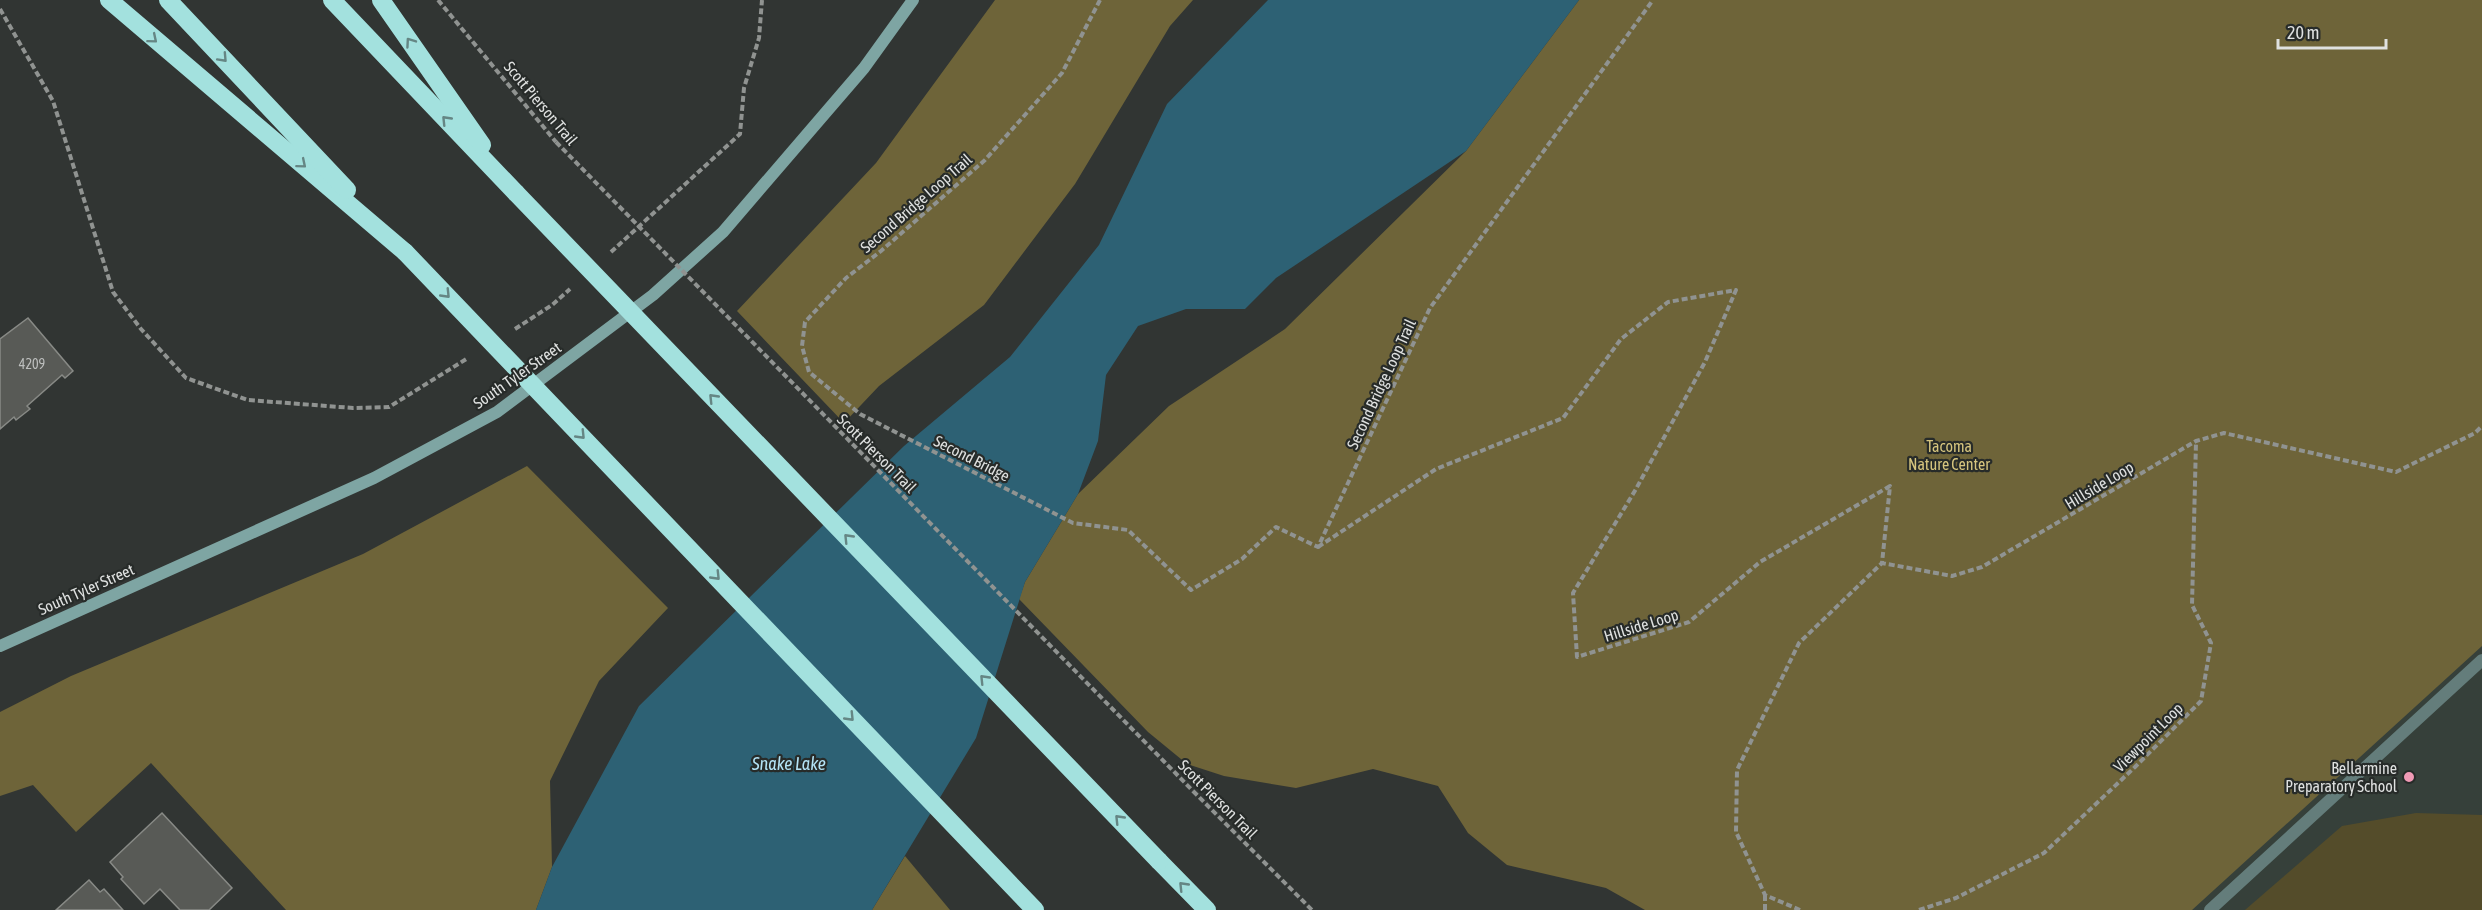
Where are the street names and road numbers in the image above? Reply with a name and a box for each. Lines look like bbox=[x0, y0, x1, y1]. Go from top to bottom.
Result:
street label: Scott Pierson Trail bbox=[501, 57, 582, 149]
street label: Second Bridge Loop Trail bbox=[857, 149, 976, 257]
street label: Second Bridge Loop Trail bbox=[1343, 315, 1420, 452]
street label: South Tyler Street bbox=[470, 338, 565, 413]
street label: Scott Pierson Trail bbox=[834, 410, 921, 497]
street label: Second Bridge bbox=[931, 431, 1013, 486]
street label: Hillside Loop bbox=[2062, 458, 2137, 513]
street label: South Tyler Street bbox=[35, 560, 137, 619]
street label: Hillside Loop bbox=[1602, 605, 1681, 646]
street label: Viewpoint Loop bbox=[2110, 699, 2187, 776]
street label: Scott Pierson Trail bbox=[1175, 756, 1262, 843]

